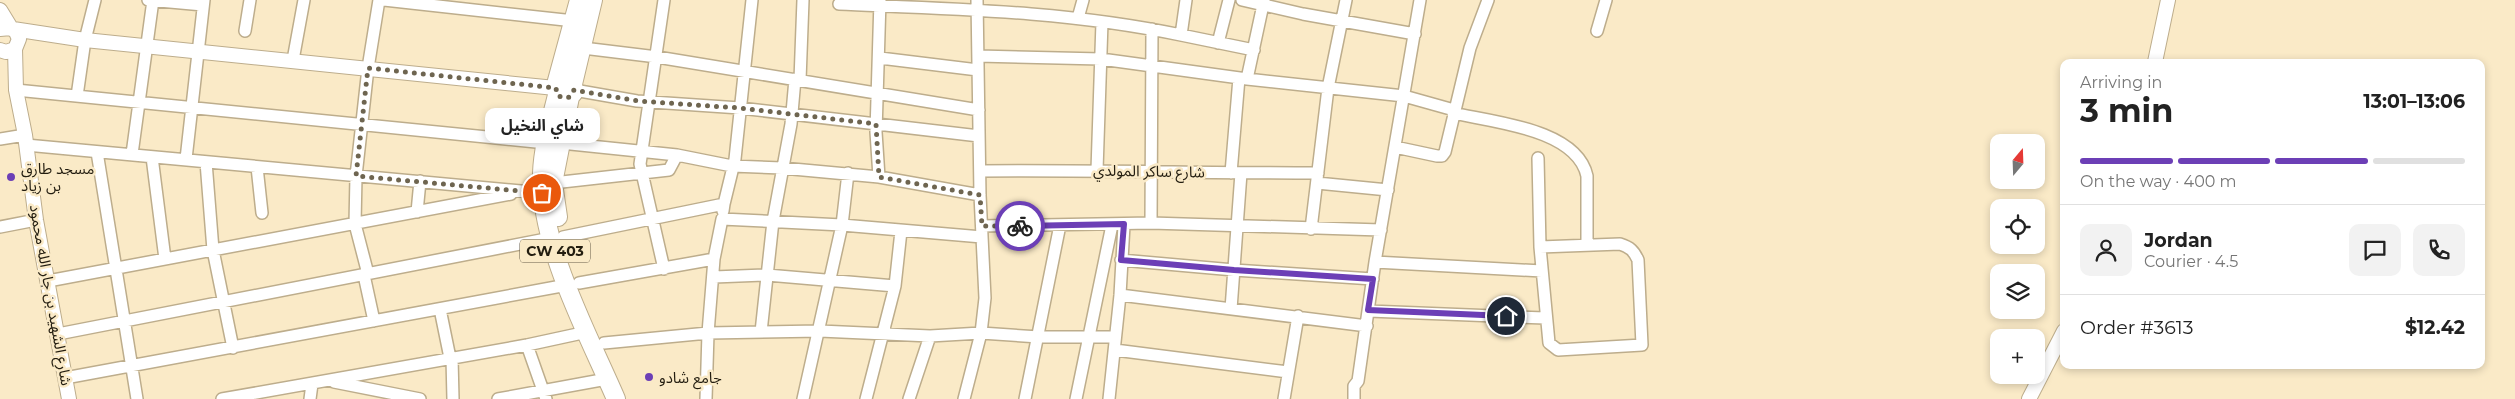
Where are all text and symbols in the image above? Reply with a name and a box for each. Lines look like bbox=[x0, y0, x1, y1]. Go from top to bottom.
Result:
text: Arriving in bbox=[2080, 73, 2162, 92]
text: 13:01–13:06 bbox=[2363, 90, 2465, 113]
text: 3 min bbox=[2080, 91, 2173, 130]
callout: شاي النخيل bbox=[484, 108, 600, 143]
text: شاي النخيل bbox=[501, 116, 584, 135]
north arrow bbox=[1990, 134, 2045, 189]
map controls bbox=[1990, 134, 2045, 384]
place label: مسجد طارق بن زياد bbox=[21, 159, 94, 195]
street label: شارع ساكر المولدي bbox=[1093, 161, 1205, 184]
marker: مسجد طارق بن زياد bbox=[5, 171, 17, 183]
pin bbox=[521, 172, 563, 214]
text: On the way · 400 m bbox=[2080, 172, 2237, 191]
icon: bag bbox=[528, 179, 556, 207]
button: locate bbox=[1990, 199, 2045, 254]
courier bbox=[995, 201, 1045, 251]
street label: شارع الشهيد بن جار الله محمود bbox=[23, 203, 76, 388]
icon: bike bbox=[1006, 212, 1034, 240]
button: person bbox=[2080, 224, 2132, 276]
button: chat bbox=[2349, 224, 2401, 276]
button: phone bbox=[2413, 224, 2465, 276]
text: Jordan bbox=[2144, 229, 2213, 252]
road number: CW 403 bbox=[520, 240, 590, 262]
text: Courier · 4.5 bbox=[2144, 252, 2238, 271]
button: layers bbox=[1990, 264, 2045, 319]
pin bbox=[1485, 295, 1527, 337]
icon: home bbox=[1492, 302, 1520, 330]
text: Order #3613 bbox=[2080, 316, 2193, 339]
text: $12.42 bbox=[2405, 316, 2465, 339]
button: + bbox=[1990, 329, 2045, 384]
place label: جامع شادو bbox=[659, 368, 722, 390]
marker: جامع شادو bbox=[643, 371, 655, 383]

